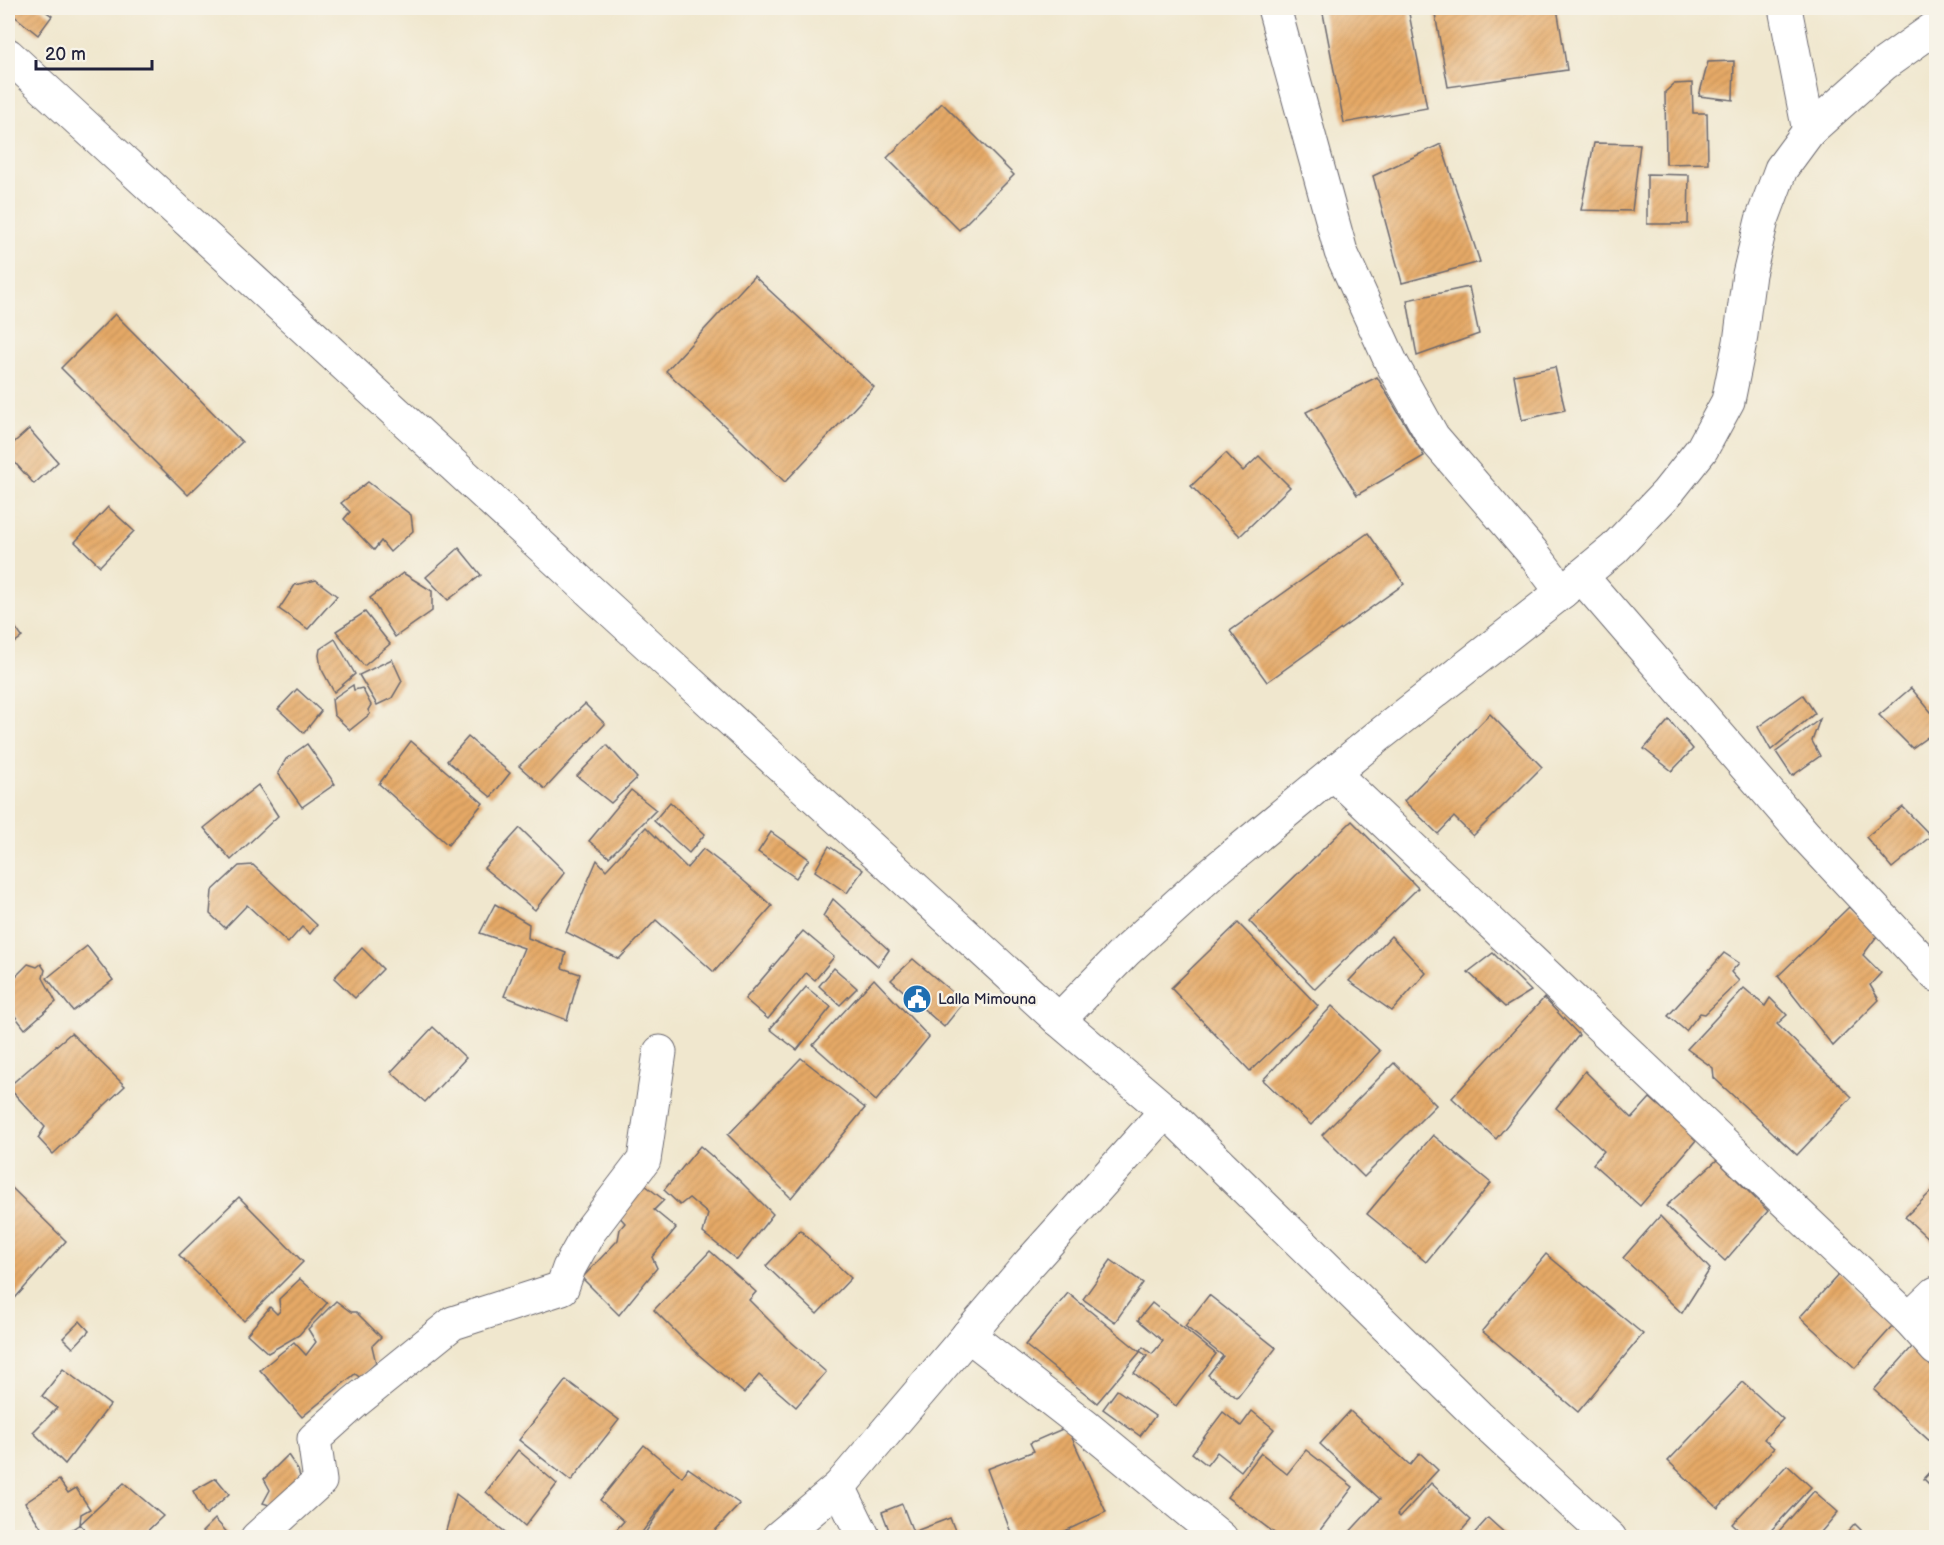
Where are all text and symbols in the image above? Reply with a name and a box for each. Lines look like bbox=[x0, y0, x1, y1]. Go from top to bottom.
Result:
scale bar bbox=[36, 33, 152, 71]
text: 20 m bbox=[45, 44, 86, 65]
public building icon: Lalla Mimouna bbox=[901, 983, 933, 1015]
place label: Lalla Mimouna bbox=[938, 990, 1036, 1009]

